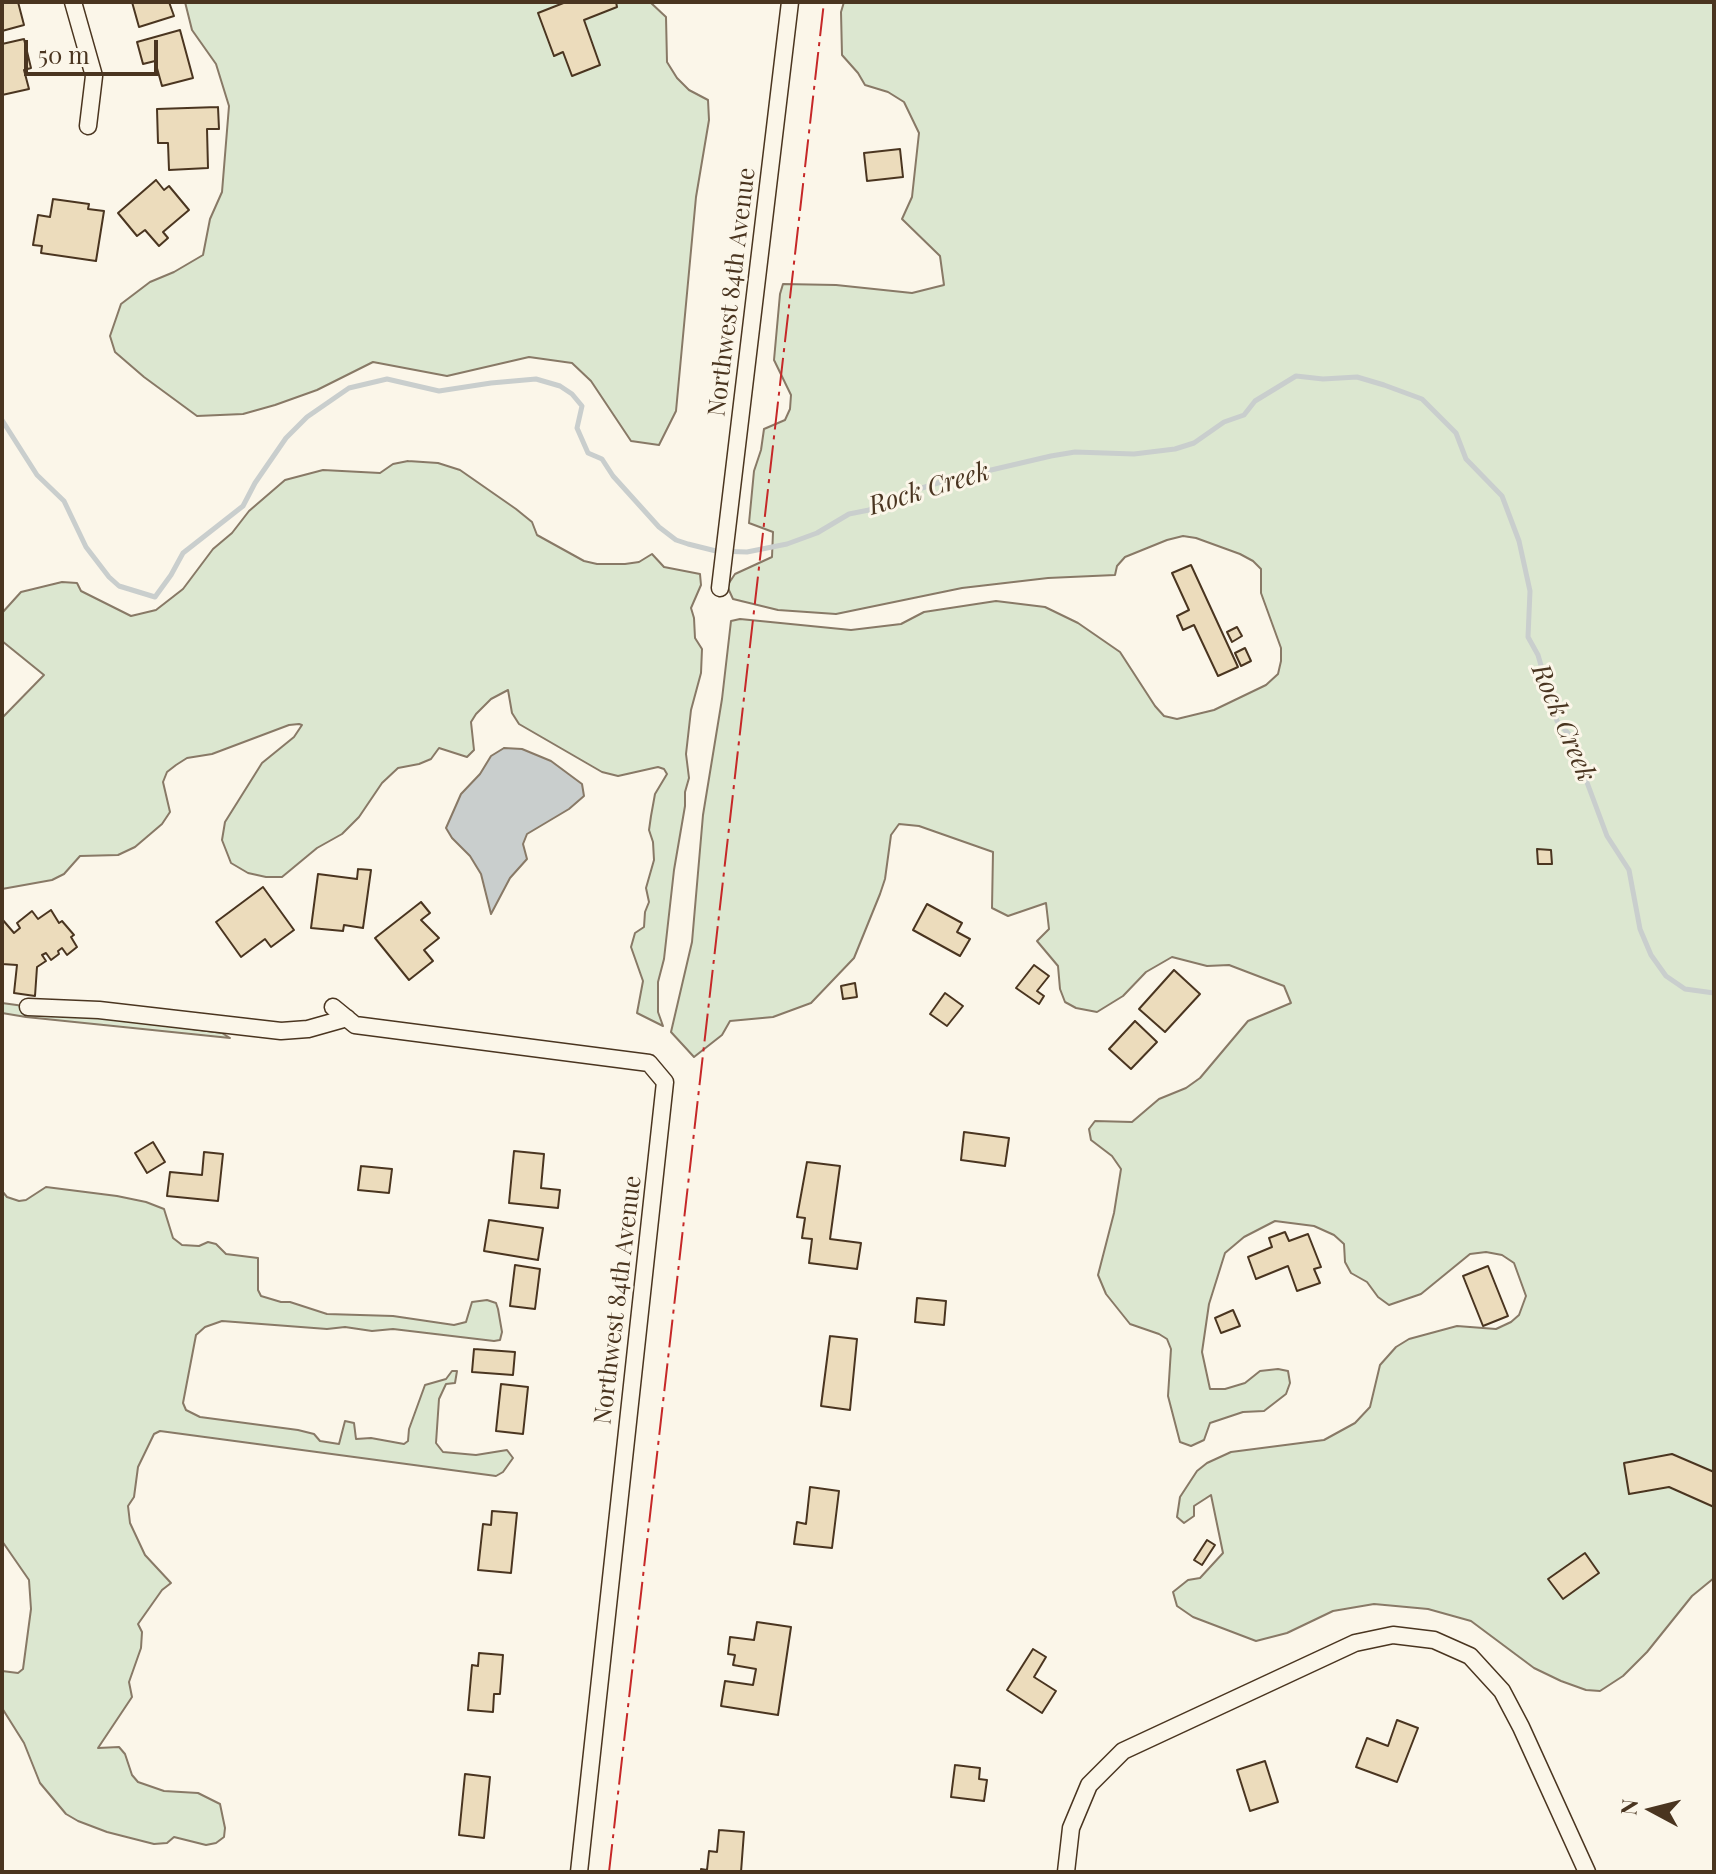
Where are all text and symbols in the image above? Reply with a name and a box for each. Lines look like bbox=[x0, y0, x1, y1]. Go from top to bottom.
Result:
scale bar bbox=[28, 24, 162, 74]
text: 50 m bbox=[38, 38, 90, 70]
street label: Northwest 84th Avenue bbox=[702, 166, 762, 418]
water label: Rock Creek bbox=[865, 456, 993, 522]
water label: Rock Creek bbox=[1524, 659, 1602, 787]
street label: Northwest 84th Avenue bbox=[588, 1174, 648, 1426]
north arrow bbox=[1612, 1770, 1692, 1850]
text: N bbox=[1612, 1797, 1644, 1817]

